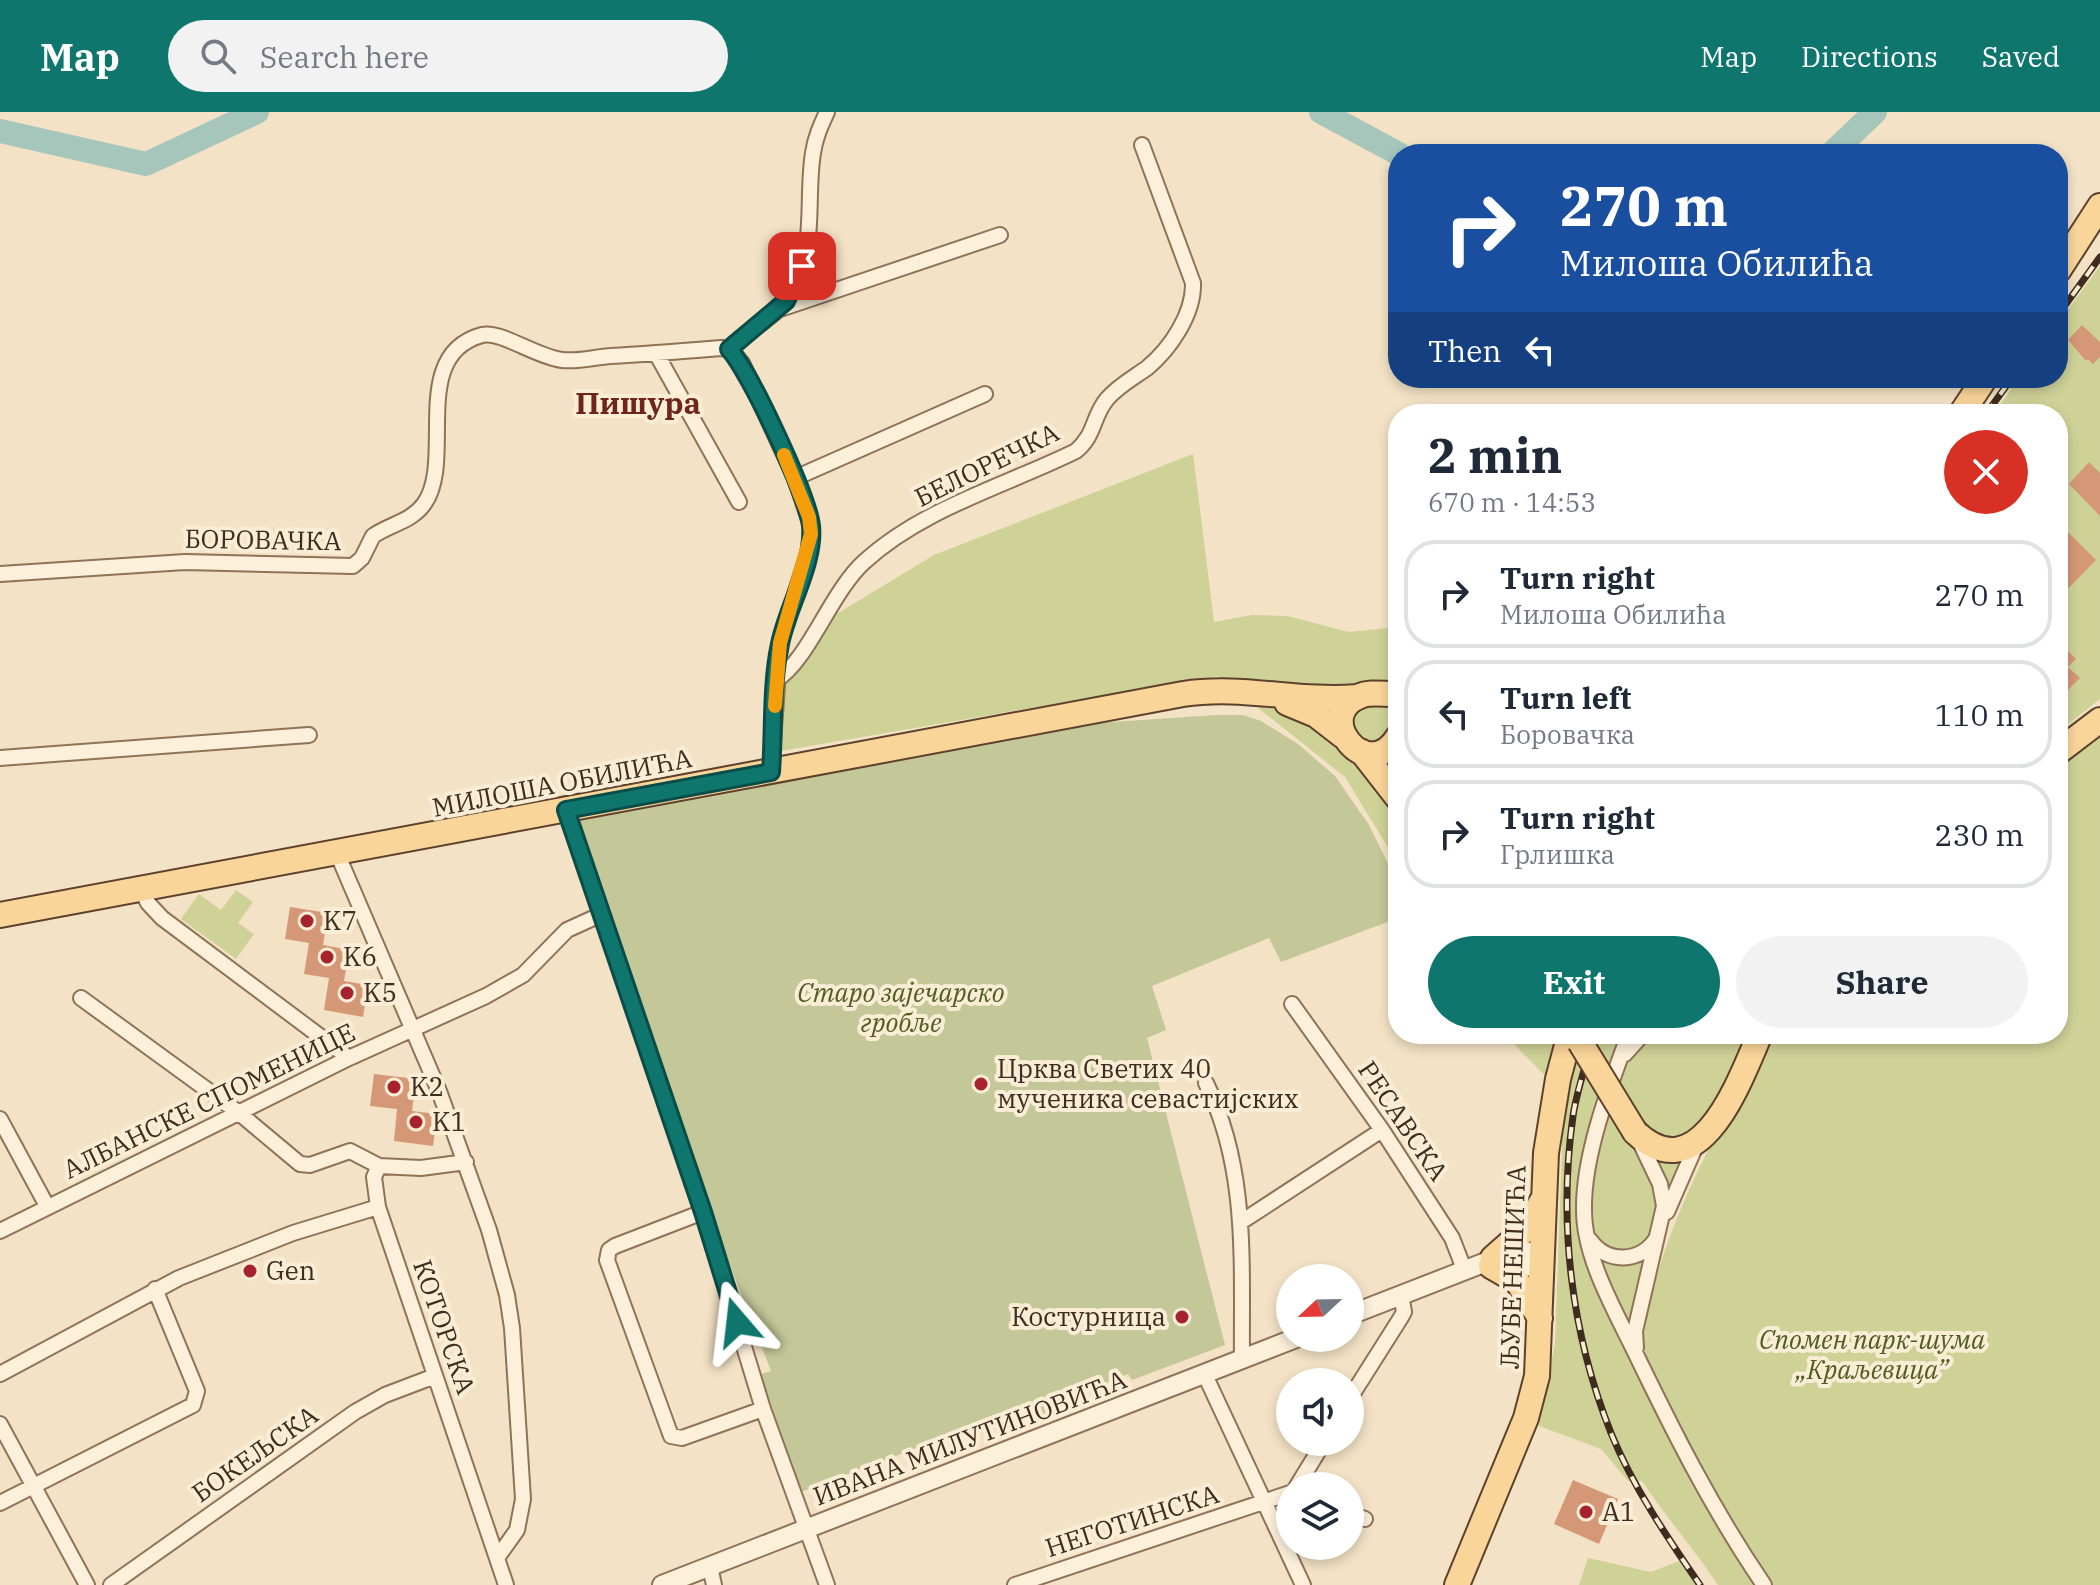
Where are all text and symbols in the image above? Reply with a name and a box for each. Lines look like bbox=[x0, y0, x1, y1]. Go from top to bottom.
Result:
search box bbox=[168, 20, 728, 92]
text: Map bbox=[40, 32, 120, 81]
icon: search bbox=[196, 34, 240, 78]
text: Search here bbox=[260, 37, 429, 76]
text: Map bbox=[1700, 38, 1757, 75]
text: Directions bbox=[1801, 38, 1938, 75]
text: Saved bbox=[1982, 38, 2060, 75]
text: 270 m bbox=[1560, 169, 1728, 241]
icon: right bbox=[1428, 176, 1532, 280]
pin bbox=[768, 232, 836, 300]
text: Милоша Обилића bbox=[1560, 239, 1874, 286]
icon: arrive bbox=[780, 244, 824, 288]
icon: left bbox=[1518, 328, 1562, 372]
text: Then bbox=[1428, 331, 1502, 370]
district label: Пишура bbox=[575, 383, 701, 422]
street label: БЕЛОРЕЧКА bbox=[909, 414, 1065, 514]
text: 2 min bbox=[1428, 424, 1562, 486]
button: close bbox=[1944, 430, 2028, 514]
text: 670 m · 14:53 bbox=[1428, 485, 1596, 519]
street label: БОРОВАЧКА bbox=[184, 521, 342, 557]
text: Turn right bbox=[1500, 558, 1655, 597]
icon: right bbox=[1432, 572, 1476, 616]
text: 270 m bbox=[1934, 575, 2024, 614]
text: Милоша Обилића bbox=[1500, 597, 1727, 631]
text: Turn left bbox=[1500, 678, 1632, 717]
icon: left bbox=[1432, 692, 1476, 736]
text: 110 m bbox=[1934, 695, 2024, 734]
text: Боровачка bbox=[1500, 717, 1635, 751]
street label: МИЛОША ОБИЛИЋА bbox=[429, 740, 695, 824]
text: Turn right bbox=[1500, 798, 1655, 837]
icon: right bbox=[1432, 812, 1476, 856]
text: 230 m bbox=[1934, 815, 2024, 854]
text: Грлишка bbox=[1500, 837, 1615, 871]
place label: K7 bbox=[323, 903, 357, 937]
marker: K7 bbox=[298, 912, 316, 930]
button: Exit bbox=[1428, 936, 1720, 1028]
button: Share bbox=[1736, 936, 2028, 1028]
place label: K6 bbox=[343, 939, 377, 973]
marker: K6 bbox=[318, 948, 336, 966]
place label: K5 bbox=[363, 975, 397, 1009]
park label: Старо зајечарско гробље bbox=[797, 975, 1005, 1039]
marker: K5 bbox=[338, 984, 356, 1002]
street label: АЛБАНСКЕ СПОМЕНИЦЕ bbox=[57, 1014, 360, 1186]
place label: Црква Светих 40 мученика севастијских bbox=[997, 1051, 1299, 1115]
street label: РЕСАВСКА bbox=[1351, 1054, 1456, 1187]
place label: K2 bbox=[410, 1069, 444, 1103]
marker: Црква Светих 40 мученика севастијских bbox=[972, 1075, 990, 1093]
marker: K2 bbox=[385, 1078, 403, 1096]
place label: K1 bbox=[432, 1104, 466, 1138]
marker: K1 bbox=[407, 1113, 425, 1131]
street label: ЉУБЕ НЕШИЋА bbox=[1491, 1164, 1533, 1369]
place label: Gen bbox=[266, 1253, 315, 1287]
street label: КОТОРСКА bbox=[406, 1255, 484, 1399]
marker: Gen bbox=[241, 1262, 259, 1280]
north arrow bbox=[1276, 1264, 1364, 1352]
map controls bbox=[1276, 1264, 1364, 1560]
position arrow bbox=[695, 1280, 779, 1364]
place label: Костурница bbox=[1011, 1299, 1166, 1333]
marker: Костурница bbox=[1173, 1308, 1191, 1326]
park label: Спомен парк-шума „Краљевица” bbox=[1759, 1322, 1985, 1386]
street label: ИВАНА МИЛУТИНОВИЋА bbox=[808, 1361, 1131, 1513]
button: sound bbox=[1276, 1368, 1364, 1456]
street label: БОКЕЉСКА bbox=[185, 1397, 324, 1509]
button: layers bbox=[1276, 1472, 1364, 1560]
street label: НЕГОТИНСКА bbox=[1041, 1476, 1223, 1564]
place label: A1 bbox=[1602, 1494, 1635, 1528]
marker: A1 bbox=[1577, 1503, 1595, 1521]

